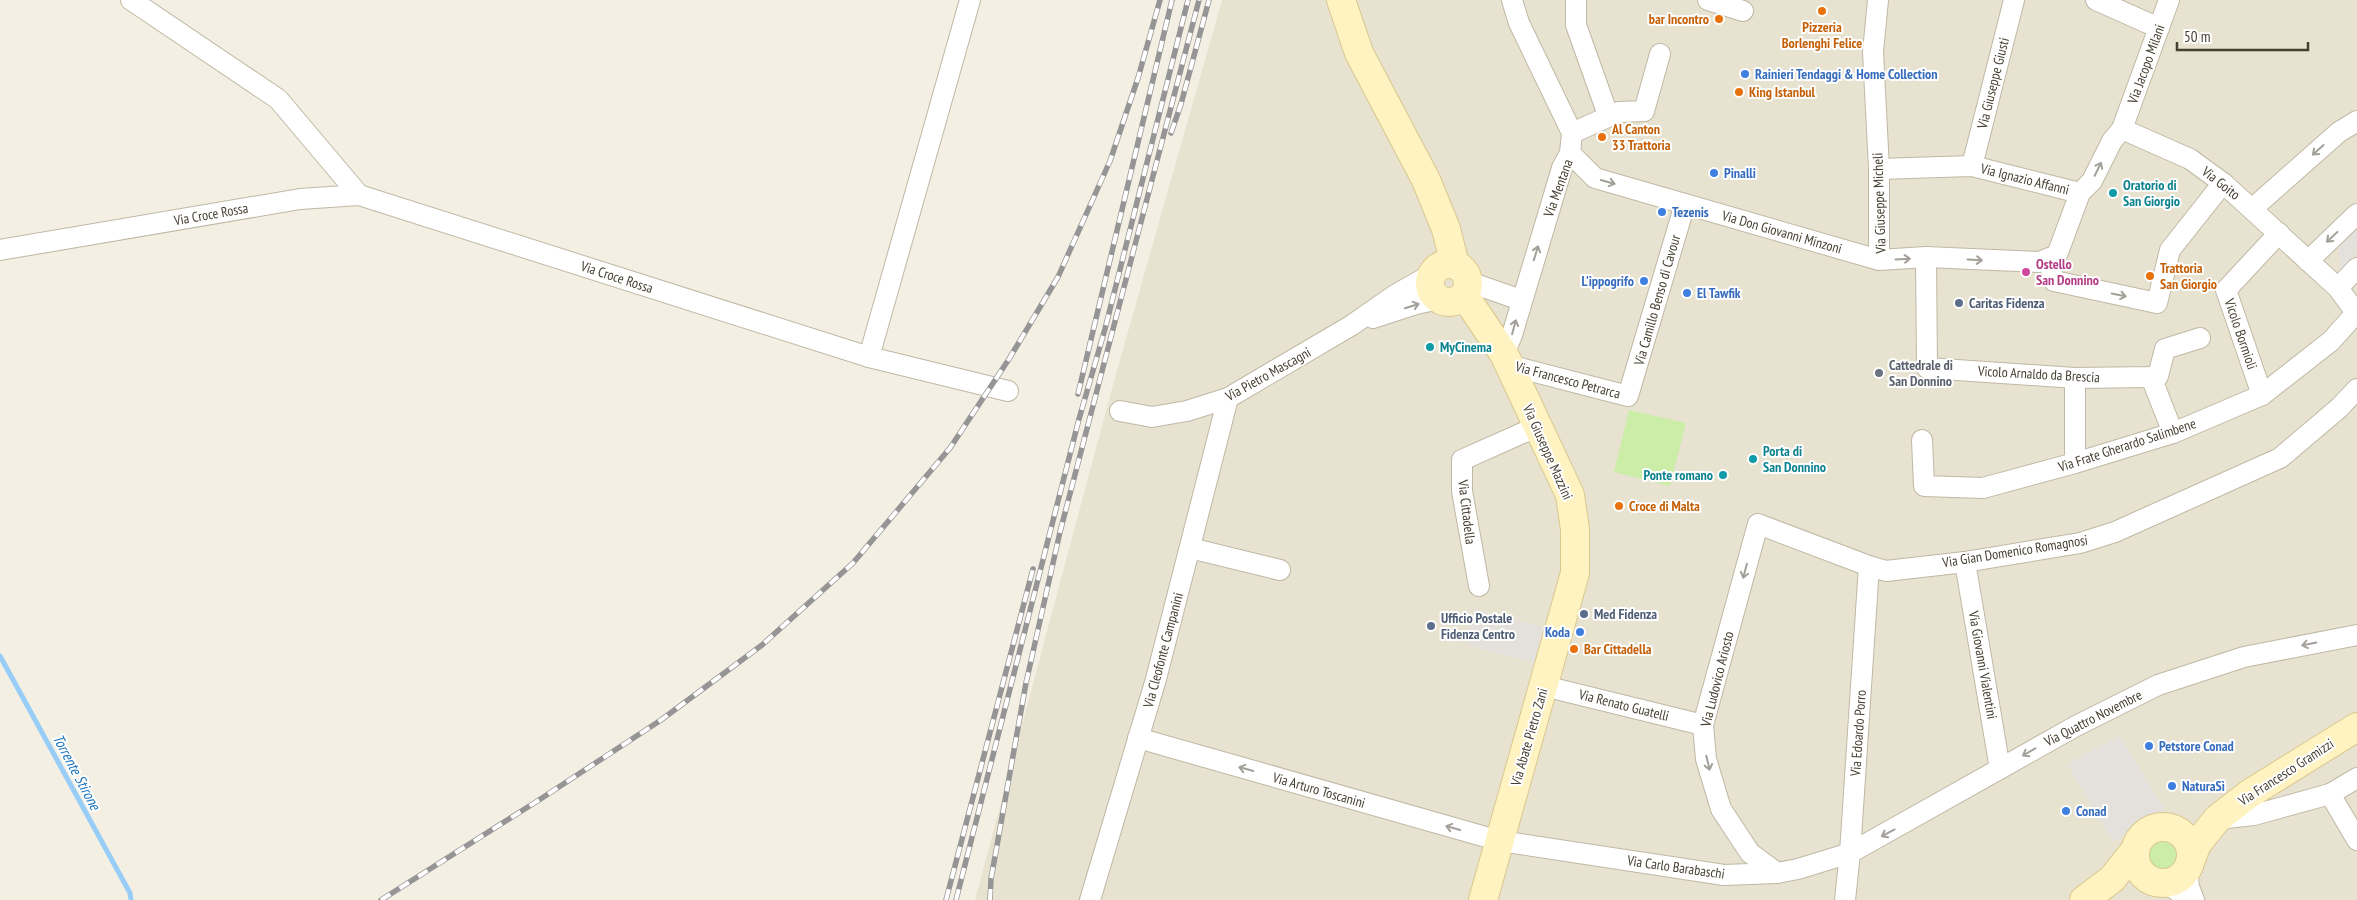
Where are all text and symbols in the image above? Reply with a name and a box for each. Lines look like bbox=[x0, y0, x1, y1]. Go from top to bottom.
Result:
marker: Pizzeria Borlenghi Felice bbox=[1816, 5, 1828, 17]
place label: bar Incontro bbox=[1649, 10, 1709, 28]
marker: bar Incontro bbox=[1713, 13, 1725, 25]
place label: Pizzeria Borlenghi Felice bbox=[1782, 18, 1862, 52]
scale bar bbox=[2177, 20, 2308, 52]
street label: Via Jacopo Milani bbox=[2123, 22, 2169, 107]
text: 50 m bbox=[2184, 27, 2210, 46]
street label: Via Giuseppe Giusti bbox=[1973, 36, 2013, 131]
place label: Rainieri Tendaggi & Home Collection bbox=[1755, 65, 1938, 83]
marker: Rainieri Tendaggi & Home Collection bbox=[1739, 68, 1751, 80]
place label: King Istanbul bbox=[1749, 83, 1816, 101]
marker: King Istanbul bbox=[1733, 86, 1745, 98]
place label: Al Canton 33 Trattoria bbox=[1611, 120, 1671, 154]
marker: Al Canton 33 Trattoria bbox=[1596, 131, 1608, 143]
one-way arrow bbox=[2312, 144, 2325, 156]
street label: Via Giuseppe Micheli bbox=[1868, 152, 1890, 255]
street label: Via Mentana bbox=[1539, 157, 1577, 220]
street label: Via Ignazio Affanni bbox=[1978, 159, 2071, 199]
one-way arrow bbox=[2093, 162, 2103, 177]
street label: Via Goito bbox=[2197, 162, 2244, 204]
place label: Pinalli bbox=[1724, 164, 1756, 182]
marker: Pinalli bbox=[1708, 167, 1720, 179]
place label: Oratorio di San Giorgio bbox=[2123, 176, 2180, 210]
one-way arrow bbox=[1600, 177, 1616, 187]
marker: Oratorio di San Giorgio bbox=[2107, 187, 2119, 199]
street label: Via Croce Rossa bbox=[172, 199, 249, 230]
place label: Tezenis bbox=[1672, 203, 1709, 221]
marker: Tezenis bbox=[1656, 206, 1668, 218]
street label: Via Don Giovanni Minzoni bbox=[1719, 206, 1844, 258]
one-way arrow bbox=[2326, 231, 2339, 243]
street label: Via Camillo Benso di Cavour bbox=[1629, 232, 1684, 368]
one-way arrow bbox=[1531, 246, 1541, 262]
one-way arrow bbox=[1894, 254, 1910, 263]
one-way arrow bbox=[1967, 255, 1983, 264]
place label: Ostello San Donnino bbox=[2036, 255, 2099, 289]
street label: Via Croce Rossa bbox=[578, 257, 655, 297]
place label: Trattoria San Giorgio bbox=[2160, 259, 2217, 293]
marker: Ostello San Donnino bbox=[2020, 266, 2032, 278]
marker: Trattoria San Giorgio bbox=[2144, 270, 2156, 282]
place label: L'ippogrifo bbox=[1581, 272, 1634, 290]
marker: L'ippogrifo bbox=[1638, 275, 1650, 287]
place label: El Tawfik bbox=[1697, 284, 1741, 302]
marker: El Tawfik bbox=[1681, 287, 1693, 299]
one-way arrow bbox=[2111, 291, 2127, 300]
place label: Caritas Fidenza bbox=[1969, 294, 2045, 312]
street label: Vicolo Bormioli bbox=[2220, 295, 2261, 372]
marker: Caritas Fidenza bbox=[1953, 297, 1965, 309]
one-way arrow bbox=[1403, 300, 1419, 310]
one-way arrow bbox=[1509, 320, 1519, 336]
place label: MyCinema bbox=[1440, 338, 1492, 356]
marker: MyCinema bbox=[1424, 341, 1436, 353]
street label: Via Pietro Mascagni bbox=[1221, 343, 1314, 405]
place label: Cattedrale di San Donnino bbox=[1889, 356, 1953, 390]
street label: Via Francesco Petrarca bbox=[1513, 357, 1622, 403]
street label: Vicolo Arnaldo da Brescia bbox=[1977, 362, 2100, 386]
marker: Cattedrale di San Donnino bbox=[1873, 367, 1885, 379]
street label: Via Giuseppe Mazzini bbox=[1519, 401, 1577, 502]
street label: Via Frate Gherardo Salimbene bbox=[2055, 414, 2198, 476]
place label: Porta di San Donnino bbox=[1763, 442, 1826, 476]
marker: Porta di San Donnino bbox=[1747, 453, 1759, 465]
place label: Ponte romano bbox=[1643, 466, 1713, 484]
marker: Ponte romano bbox=[1717, 469, 1729, 481]
street label: Via Cittadella bbox=[1454, 478, 1480, 545]
place label: Croce di Malta bbox=[1629, 497, 1700, 515]
marker: Croce di Malta bbox=[1613, 500, 1625, 512]
street label: Via Gian Domenico Romagnosi bbox=[1940, 531, 2089, 572]
one-way arrow bbox=[1740, 563, 1750, 579]
street label: Via Cleofonte Campanini bbox=[1139, 590, 1187, 711]
place label: Med Fidenza bbox=[1594, 605, 1657, 623]
marker: Med Fidenza bbox=[1578, 608, 1590, 620]
place label: Ufficio Postale Fidenza Centro bbox=[1441, 609, 1515, 643]
street label: Via Giovanni Vialentini bbox=[1964, 609, 2001, 720]
marker: Ufficio Postale Fidenza Centro bbox=[1425, 620, 1437, 632]
place label: Koda bbox=[1545, 623, 1570, 641]
marker: Koda bbox=[1574, 626, 1586, 638]
street label: Via Ludovico Ariosto bbox=[1696, 629, 1738, 730]
place label: Bar Cittadella bbox=[1584, 640, 1652, 658]
one-way arrow bbox=[2301, 640, 2317, 649]
marker: Bar Cittadella bbox=[1568, 643, 1580, 655]
street label: Via Renato Guatelli bbox=[1576, 685, 1671, 725]
street label: Via Quattro Novembre bbox=[2040, 685, 2145, 751]
street label: Via Abate Pietro Zani bbox=[1506, 686, 1552, 789]
street label: Via Edoardo Porro bbox=[1846, 689, 1870, 778]
water label: Torrente Stirone bbox=[49, 731, 105, 814]
street label: Via Francesco Gramizzi bbox=[2234, 734, 2337, 810]
place label: Petstore Conad bbox=[2159, 737, 2234, 755]
marker: Petstore Conad bbox=[2143, 740, 2155, 752]
one-way arrow bbox=[2022, 748, 2037, 758]
one-way arrow bbox=[1704, 754, 1713, 770]
one-way arrow bbox=[1239, 764, 1255, 774]
street label: Via Arturo Toscanini bbox=[1270, 768, 1367, 812]
place label: NaturaSì bbox=[2182, 777, 2225, 795]
marker: NaturaSì bbox=[2166, 780, 2178, 792]
place label: Conad bbox=[2076, 802, 2107, 820]
marker: Conad bbox=[2060, 805, 2072, 817]
one-way arrow bbox=[1446, 823, 1462, 832]
one-way arrow bbox=[1881, 828, 1895, 838]
street label: Via Carlo Barabaschi bbox=[1625, 851, 1726, 883]

